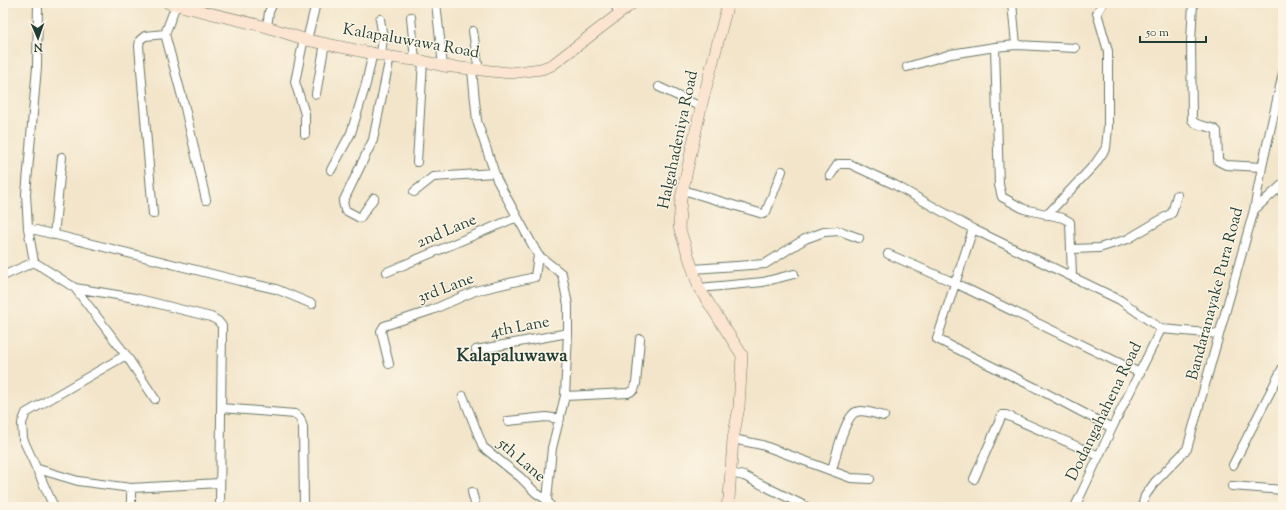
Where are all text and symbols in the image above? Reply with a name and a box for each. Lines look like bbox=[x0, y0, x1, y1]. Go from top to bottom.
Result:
north arrow bbox=[18, 18, 58, 58]
scale bar bbox=[1140, 18, 1206, 44]
street label: Kalapaluwawa Road bbox=[341, 19, 481, 65]
text: 50 m bbox=[1145, 24, 1169, 42]
text: N bbox=[33, 39, 44, 55]
street label: Halgahadeniya Road bbox=[653, 69, 705, 211]
street label: Bandaranayake Pura Road bbox=[1182, 205, 1250, 383]
street label: 2nd Lane bbox=[414, 209, 480, 255]
street label: 3rd Lane bbox=[415, 268, 477, 310]
street label: 4th Lane bbox=[488, 311, 552, 345]
street label: Dodangahahena Road bbox=[1061, 339, 1149, 485]
district label: Kalapaluwawa bbox=[456, 344, 568, 370]
street label: 5th Lane bbox=[491, 433, 550, 489]

